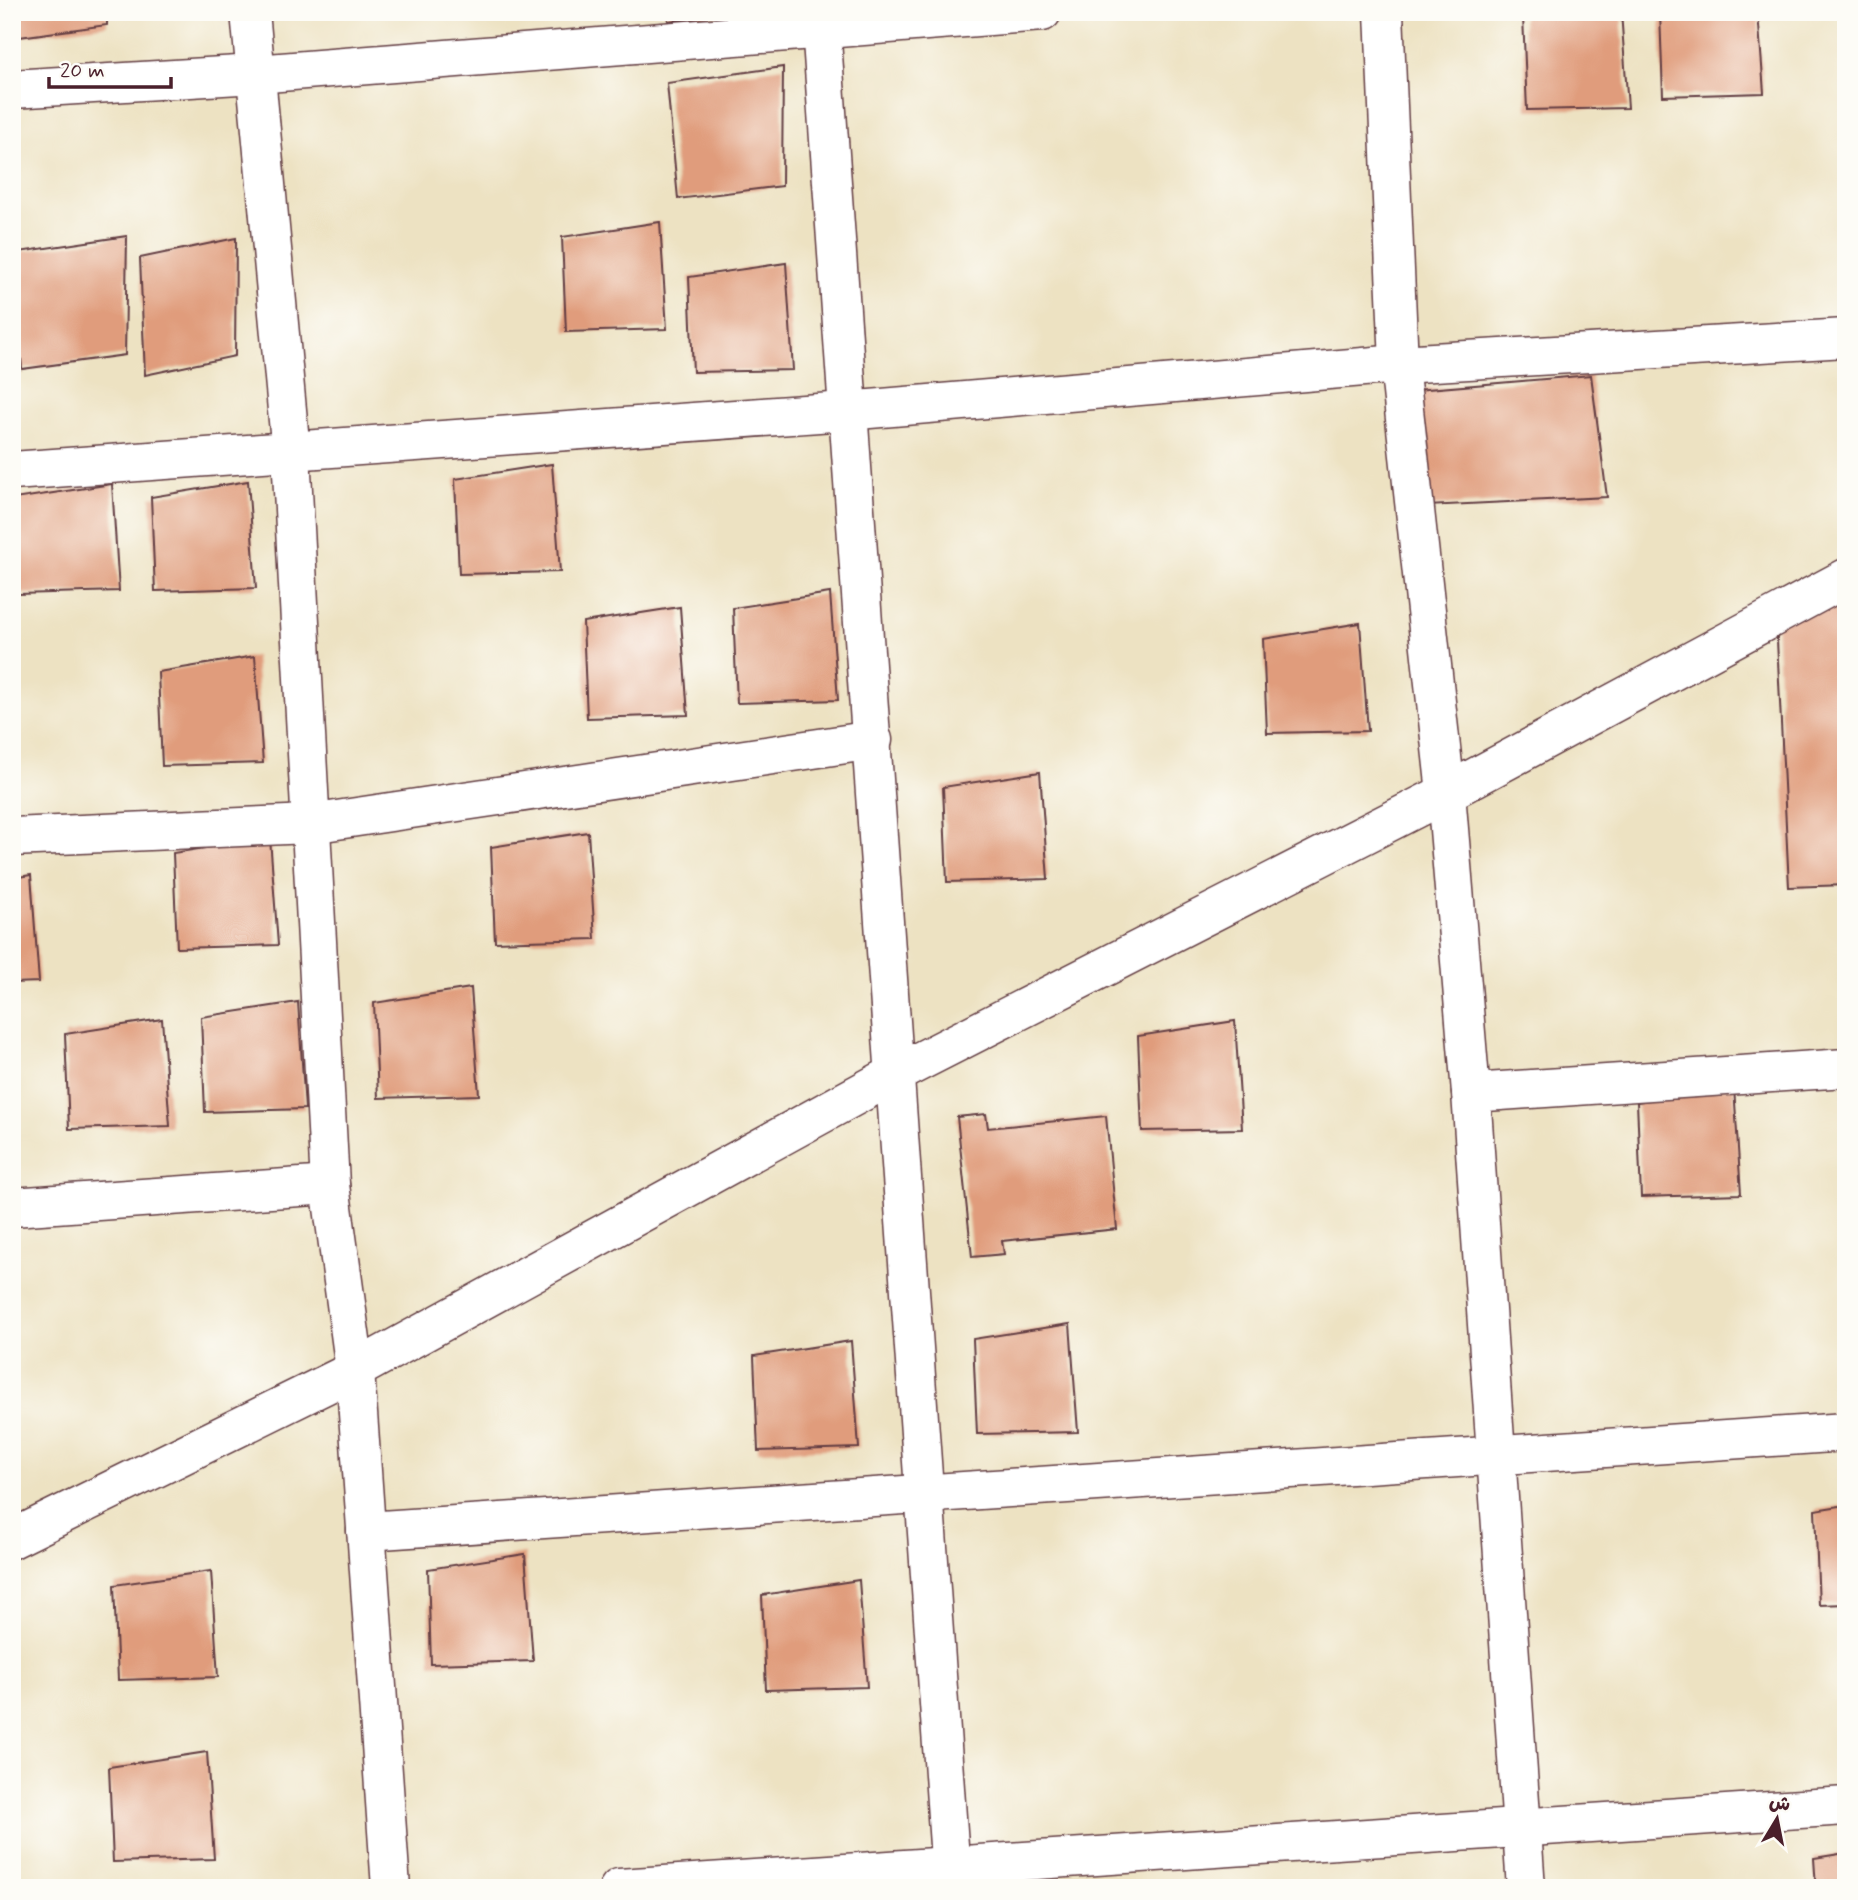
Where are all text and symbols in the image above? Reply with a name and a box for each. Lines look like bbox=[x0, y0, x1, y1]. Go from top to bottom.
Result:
scale bar bbox=[49, 46, 172, 90]
text: 20 m bbox=[60, 57, 105, 85]
north arrow bbox=[1742, 1784, 1812, 1854]
text: ش bbox=[1767, 1790, 1792, 1818]

